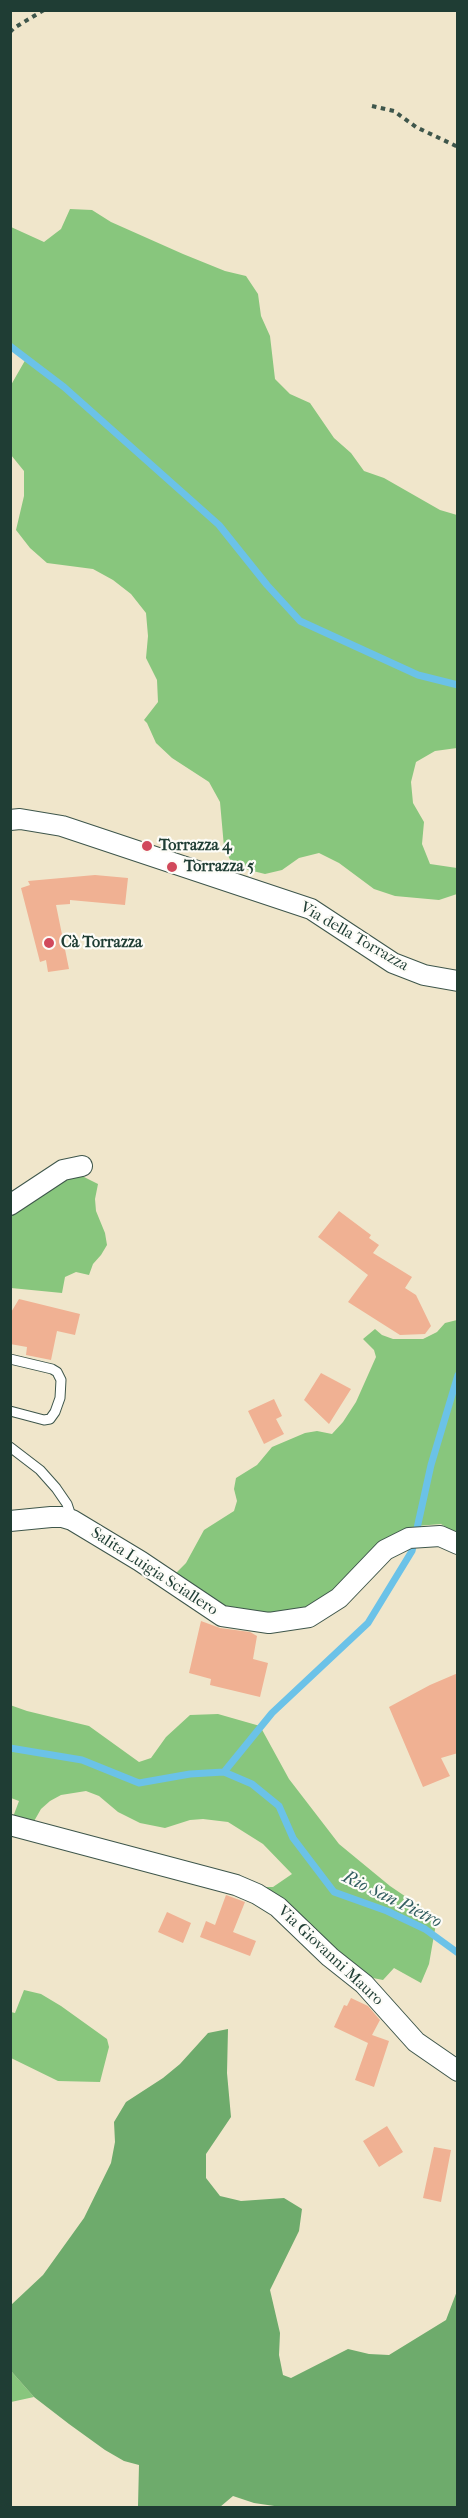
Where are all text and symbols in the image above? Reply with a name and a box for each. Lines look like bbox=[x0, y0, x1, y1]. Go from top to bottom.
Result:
place label: Torrazza 4 bbox=[159, 836, 232, 856]
marker: Torrazza 4 bbox=[140, 839, 154, 853]
place label: Torrazza 5 bbox=[184, 857, 254, 877]
marker: Torrazza 5 bbox=[165, 860, 179, 874]
street label: Via della Torrazza bbox=[296, 898, 412, 976]
place label: Cà Torrazza bbox=[61, 933, 142, 953]
marker: Cà Torrazza bbox=[42, 936, 56, 950]
street label: Salita Luigia Sciallero bbox=[87, 1524, 221, 1620]
water label: Rio San Pietro bbox=[339, 1867, 445, 1933]
street label: Via Giovanni Mauro bbox=[273, 1902, 387, 2010]

